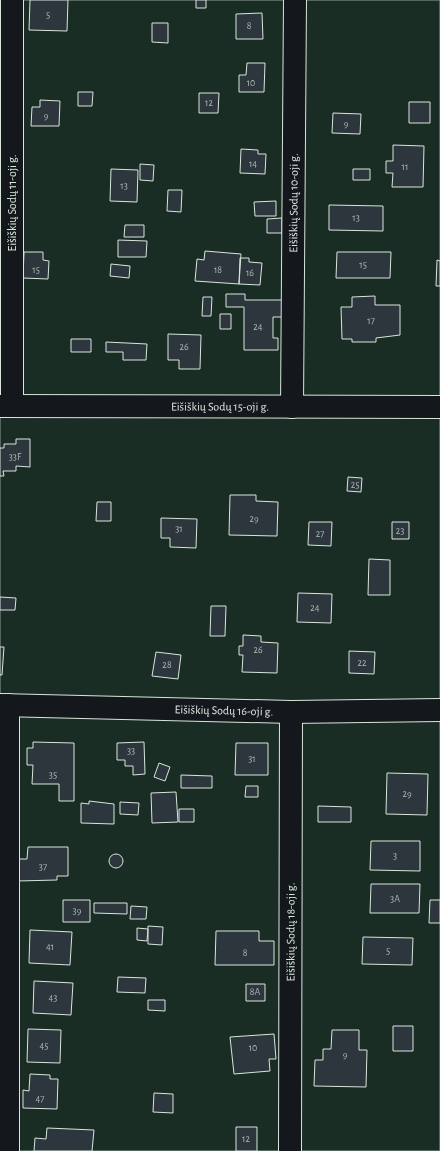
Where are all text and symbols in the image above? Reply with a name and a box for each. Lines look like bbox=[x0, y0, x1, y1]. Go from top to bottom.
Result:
house number: 5 bbox=[46, 10, 50, 20]
house number: 8 bbox=[247, 21, 252, 31]
house number: 10 bbox=[247, 78, 255, 88]
house number: 12 bbox=[205, 98, 213, 108]
house number: 9 bbox=[44, 111, 49, 121]
house number: 9 bbox=[344, 119, 349, 129]
street label: Eišiškių Sodų 10-oji g. bbox=[287, 153, 301, 253]
street label: Eišiškių Sodų 11-oji g. bbox=[6, 154, 19, 252]
house number: 14 bbox=[249, 159, 257, 169]
house number: 11 bbox=[402, 162, 408, 172]
house number: 13 bbox=[120, 181, 128, 191]
house number: 13 bbox=[352, 213, 360, 223]
house number: 15 bbox=[359, 260, 367, 270]
house number: 15 bbox=[32, 265, 40, 275]
house number: 18 bbox=[214, 265, 222, 275]
house number: 16 bbox=[246, 268, 254, 278]
house number: 17 bbox=[367, 316, 375, 326]
house number: 24 bbox=[253, 322, 263, 332]
house number: 26 bbox=[179, 342, 189, 352]
street label: Eišiškių Sodų 15-oji g. bbox=[171, 400, 269, 414]
house number: 33F bbox=[9, 452, 22, 462]
house number: 25 bbox=[351, 480, 359, 490]
house number: 29 bbox=[249, 514, 259, 524]
house number: 31 bbox=[175, 524, 183, 534]
house number: 23 bbox=[396, 526, 404, 536]
house number: 27 bbox=[316, 529, 324, 539]
house number: 24 bbox=[310, 603, 320, 613]
house number: 26 bbox=[253, 645, 263, 655]
house number: 22 bbox=[357, 658, 367, 668]
house number: 28 bbox=[162, 660, 172, 670]
street label: Eišiškių Sodų 16-oji g. bbox=[174, 703, 273, 718]
house number: 33 bbox=[127, 746, 135, 756]
house number: 31 bbox=[248, 754, 256, 764]
house number: 35 bbox=[49, 770, 57, 780]
house number: 29 bbox=[402, 789, 412, 799]
house number: 3 bbox=[393, 851, 397, 861]
house number: 37 bbox=[39, 862, 47, 872]
street label: Eišiškių Sodų 18-oji g. bbox=[284, 883, 298, 981]
house number: 3A bbox=[390, 894, 400, 904]
house number: 39 bbox=[73, 906, 82, 916]
house number: 41 bbox=[46, 942, 54, 952]
house number: 5 bbox=[386, 946, 390, 956]
house number: 8 bbox=[243, 948, 248, 958]
house number: 8A bbox=[250, 987, 260, 997]
house number: 43 bbox=[49, 993, 57, 1003]
house number: 45 bbox=[40, 1041, 49, 1051]
house number: 10 bbox=[249, 1043, 257, 1053]
house number: 9 bbox=[343, 1050, 348, 1060]
house number: 47 bbox=[36, 1094, 44, 1104]
house number: 12 bbox=[242, 1134, 250, 1144]

